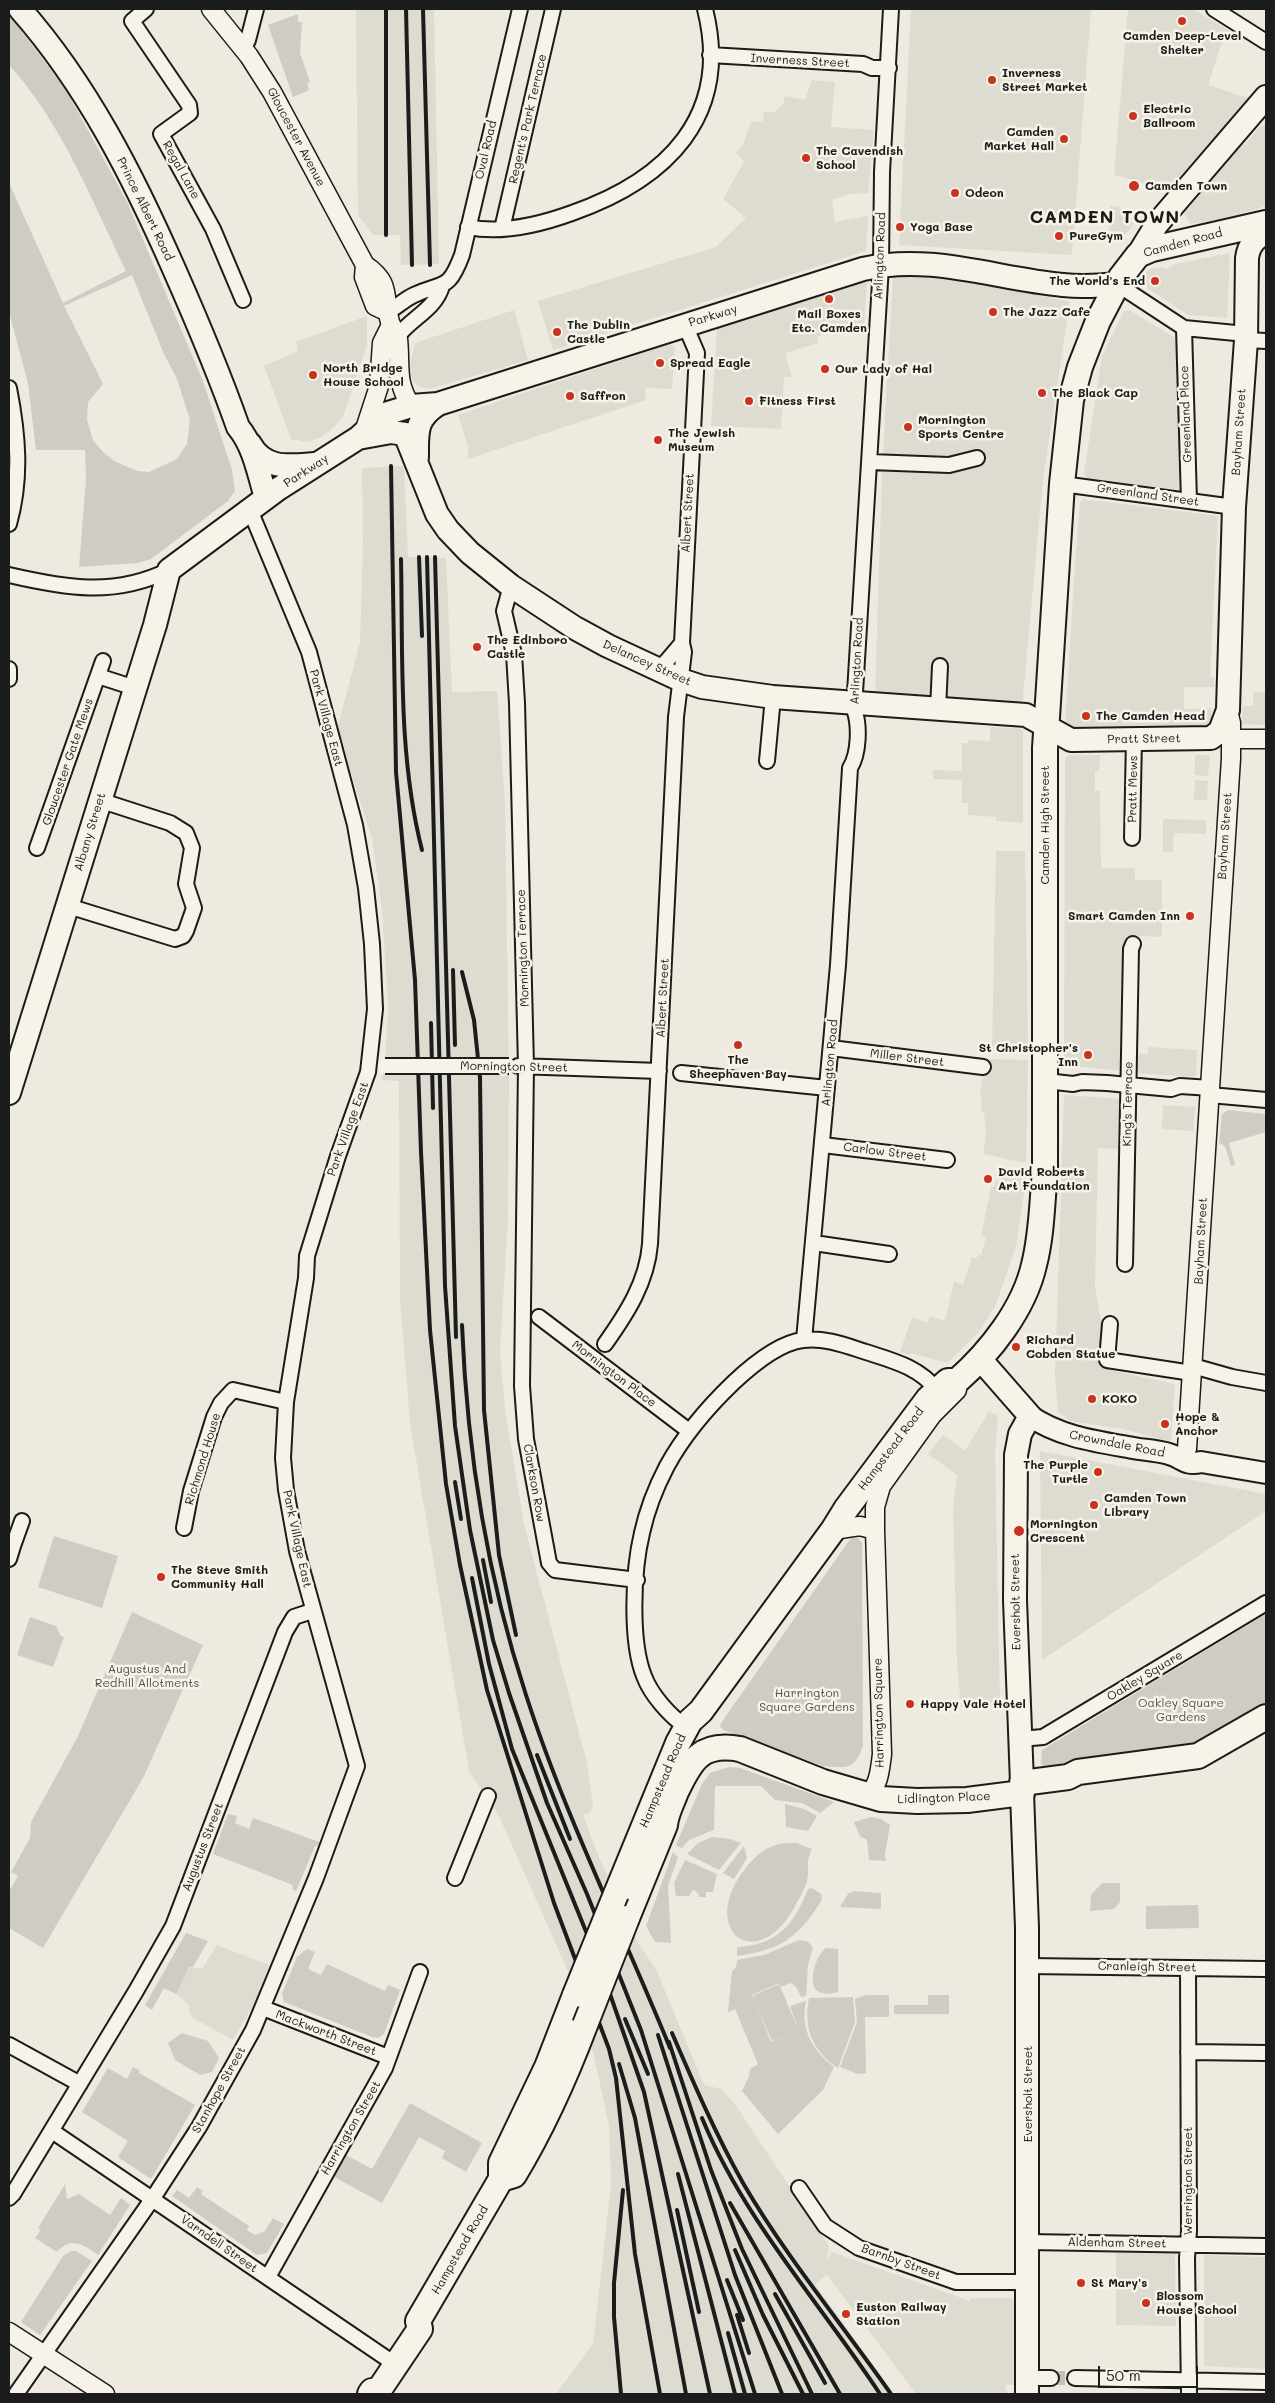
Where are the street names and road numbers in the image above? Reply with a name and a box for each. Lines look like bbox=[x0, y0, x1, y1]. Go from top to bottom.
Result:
street label: Inverness Street bbox=[750, 51, 850, 71]
street label: Regent's Park Terrace bbox=[506, 53, 550, 185]
street label: Gloucester Avenue bbox=[264, 85, 328, 189]
street label: Oval Road bbox=[472, 119, 500, 181]
street label: Regal Lane bbox=[159, 138, 203, 202]
street label: Prince Albert Road bbox=[114, 155, 176, 263]
street label: Arlington Road bbox=[871, 212, 889, 300]
street label: Camden Road bbox=[1142, 226, 1224, 260]
street label: Parkway bbox=[687, 302, 739, 330]
street label: Greenland Place bbox=[1177, 365, 1195, 463]
street label: Bayham Street bbox=[1229, 388, 1249, 476]
street label: Parkway bbox=[281, 451, 331, 491]
street label: Albert Street bbox=[679, 473, 697, 553]
street label: Greenland Street bbox=[1096, 481, 1200, 509]
street label: Arlington Road bbox=[848, 617, 866, 705]
street label: Delancey Street bbox=[600, 637, 694, 689]
street label: Park Village East bbox=[306, 668, 346, 768]
street label: Gloucester Gate Mews bbox=[39, 697, 97, 827]
street label: Pratt Street bbox=[1107, 731, 1181, 747]
street label: Pratt Mews bbox=[1125, 755, 1141, 823]
street label: Camden High Street bbox=[1038, 765, 1052, 885]
street label: Albany Street bbox=[71, 791, 109, 873]
street label: Bayham Street bbox=[1215, 792, 1235, 880]
street label: Mornington Terrace bbox=[514, 889, 532, 1007]
street label: Albert Street bbox=[654, 958, 672, 1038]
street label: Arlington Road bbox=[819, 1019, 841, 1107]
street label: Miller Street bbox=[869, 1046, 945, 1070]
street label: Mornington Street bbox=[460, 1059, 568, 1075]
street label: King's Terrace bbox=[1120, 1061, 1136, 1147]
street label: Park Village East bbox=[324, 1080, 372, 1178]
street label: Carlow Street bbox=[843, 1140, 927, 1164]
street label: Bayham Street bbox=[1192, 1197, 1210, 1285]
street label: Mornington Place bbox=[569, 1338, 659, 1410]
street label: Hampstead Road bbox=[855, 1405, 927, 1493]
street label: Richmond House bbox=[182, 1411, 224, 1507]
street label: Crowndale Road bbox=[1068, 1428, 1166, 1460]
street label: Clarkson Row bbox=[520, 1443, 548, 1523]
street label: Park Village East bbox=[280, 1489, 314, 1589]
street label: Eversholt Street bbox=[1008, 1554, 1024, 1650]
street label: Oakley Square bbox=[1105, 1648, 1185, 1704]
street label: Harrington Square bbox=[871, 1658, 887, 1768]
street label: Hampstead Road bbox=[637, 1732, 689, 1830]
street label: Lidlington Place bbox=[897, 1789, 991, 1807]
street label: Augustus Street bbox=[179, 1801, 227, 1893]
street label: Cranleigh Street bbox=[1098, 1959, 1196, 1975]
street label: Mackworth Street bbox=[273, 2007, 379, 2059]
street label: Stanhope Street bbox=[189, 2044, 249, 2136]
street label: Eversholt Street bbox=[1021, 2046, 1035, 2142]
street label: Harrington Street bbox=[318, 2078, 384, 2178]
street label: Werrington Street bbox=[1181, 2127, 1195, 2235]
street label: Hampstead Road bbox=[429, 2203, 491, 2297]
street label: Varndell Street bbox=[178, 2212, 260, 2276]
street label: Aldenham Street bbox=[1067, 2235, 1167, 2251]
street label: Barnby Street bbox=[859, 2241, 943, 2283]

